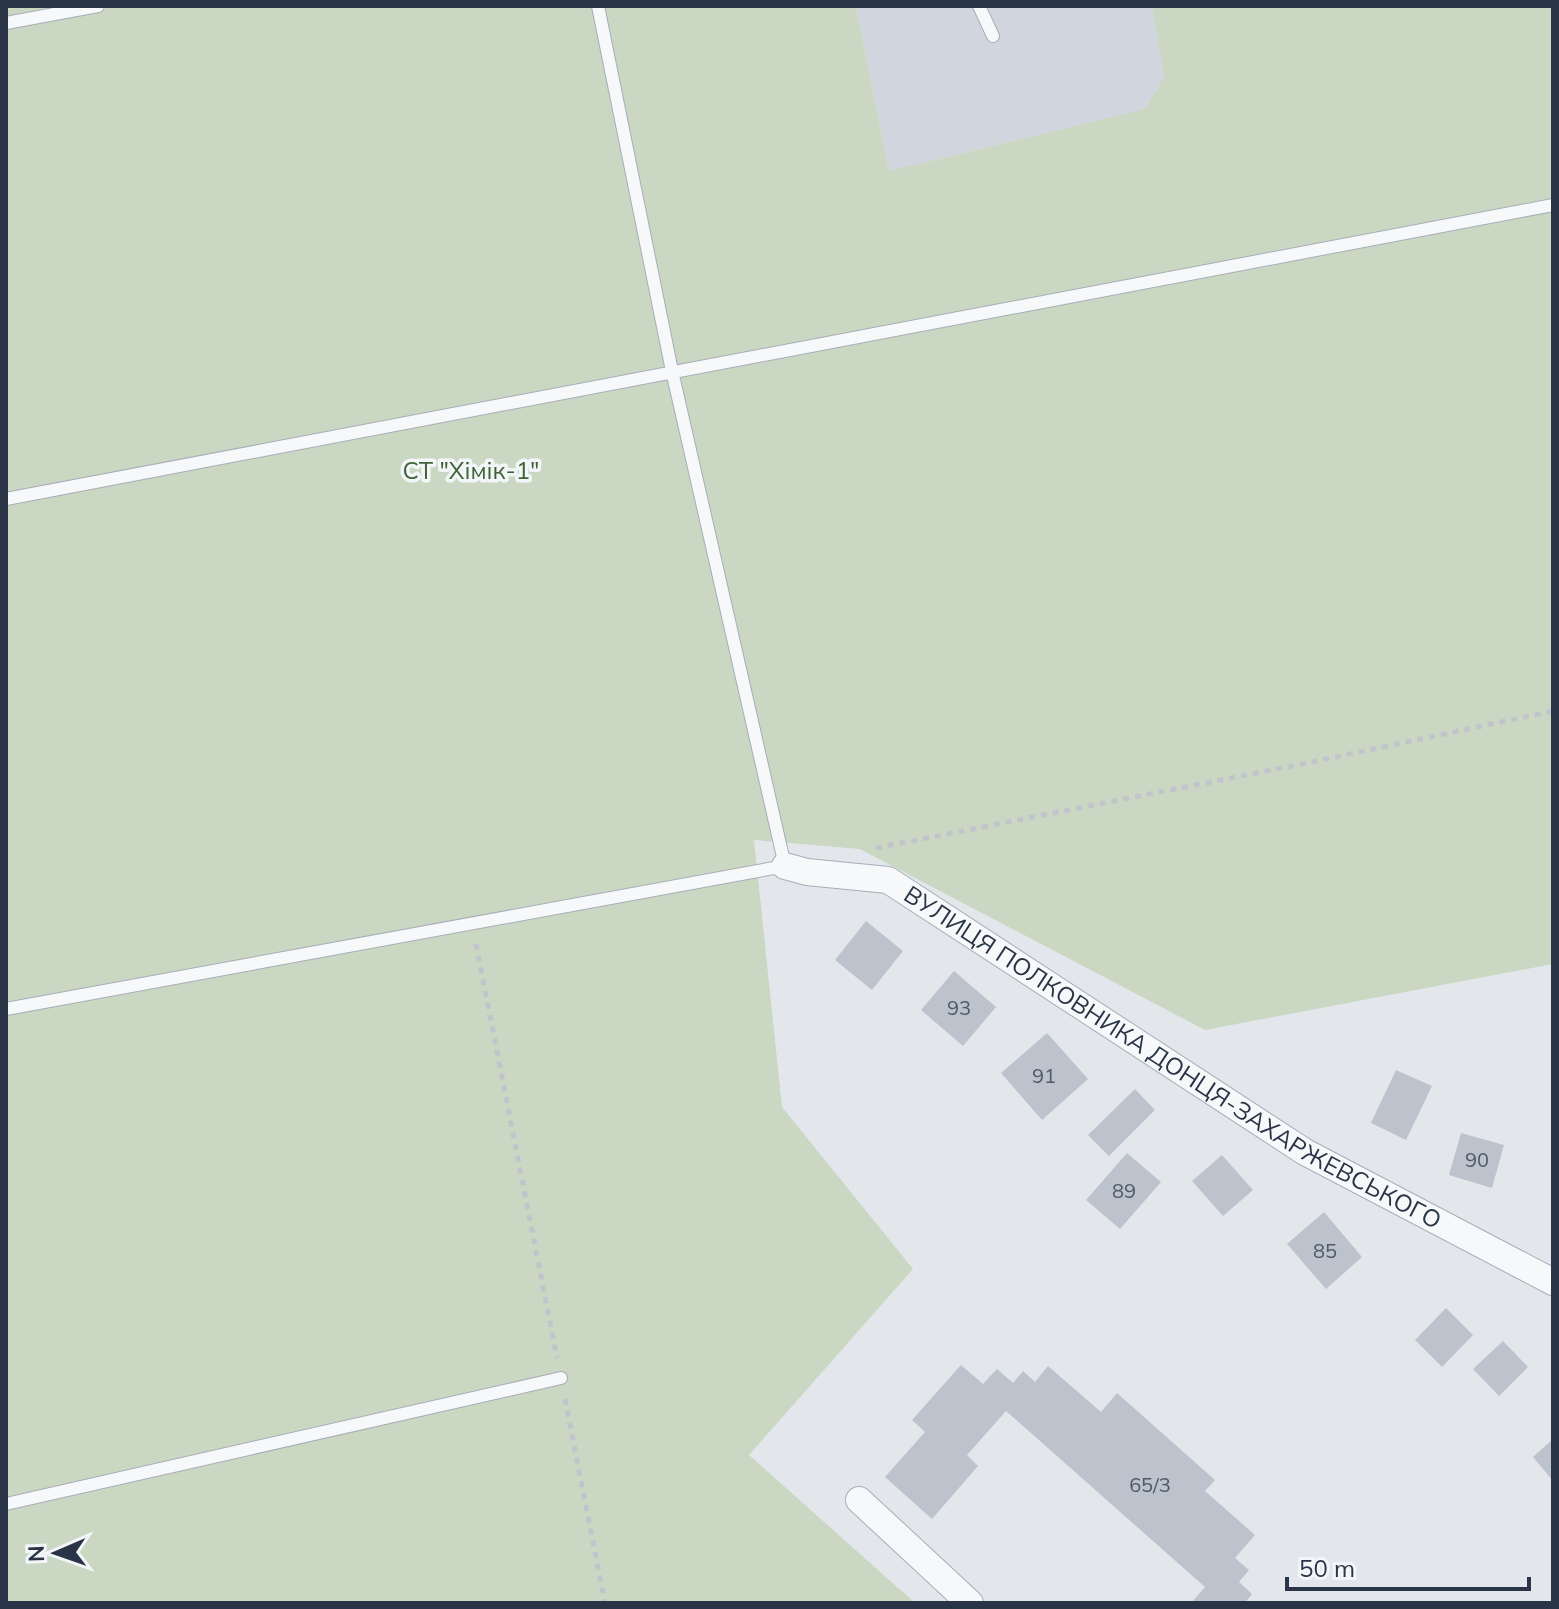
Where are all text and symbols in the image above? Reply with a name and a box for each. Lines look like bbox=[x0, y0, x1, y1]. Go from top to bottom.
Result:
park label: СТ "Хімік-1" bbox=[402, 455, 540, 485]
street label: ВУЛИЦЯ ПОЛКОВНИКА ДОНЦЯ-ЗАХАРЖЕВСЬКОГО bbox=[899, 879, 1447, 1235]
house number: 93 bbox=[947, 995, 971, 1020]
house number: 91 bbox=[1032, 1063, 1056, 1088]
house number: 90 bbox=[1465, 1147, 1489, 1172]
house number: 89 bbox=[1112, 1178, 1136, 1203]
house number: 85 bbox=[1313, 1238, 1337, 1263]
house number: 65/3 bbox=[1129, 1472, 1171, 1497]
north arrow bbox=[16, 1513, 96, 1593]
scale bar bbox=[1287, 1541, 1529, 1591]
text: N bbox=[22, 1545, 50, 1562]
text: 50 m bbox=[1299, 1553, 1355, 1583]

